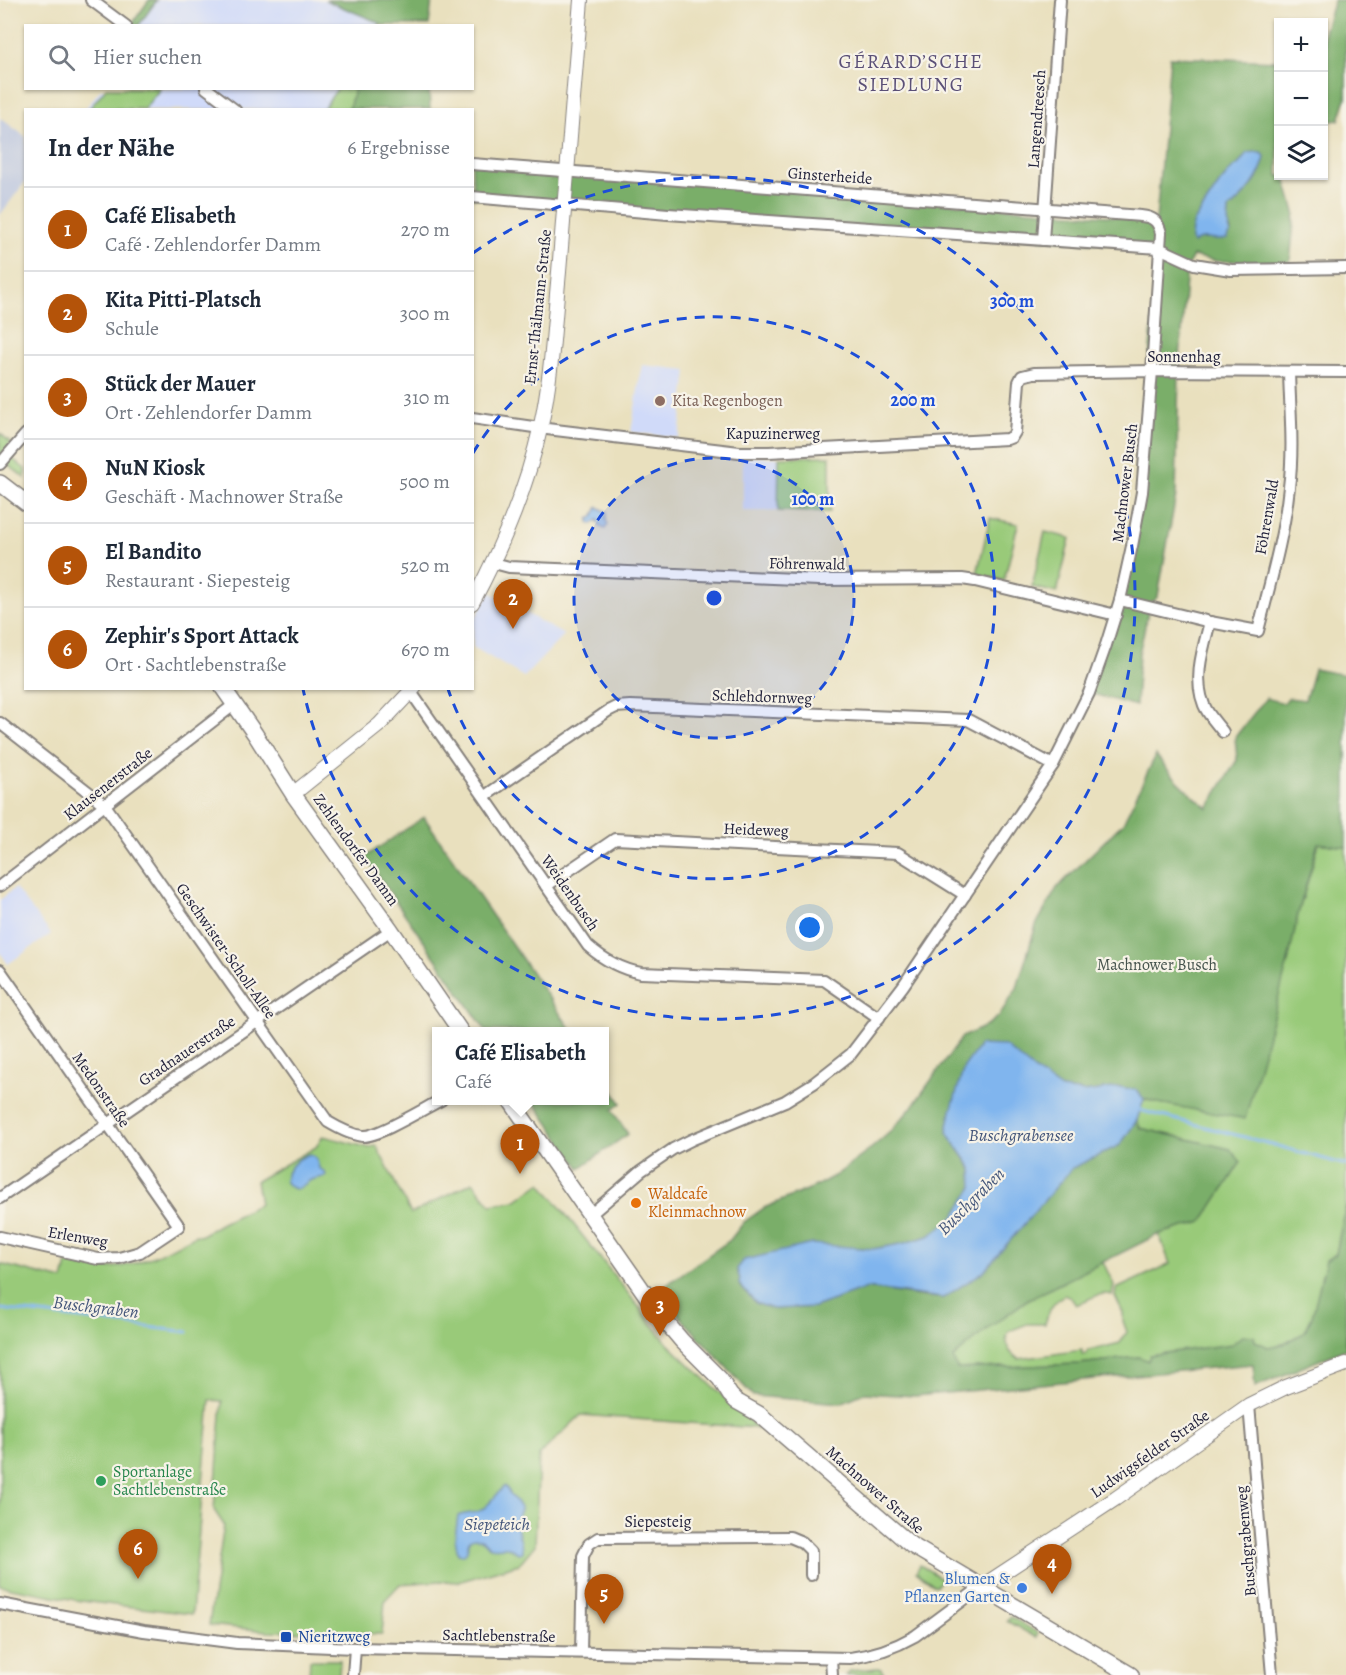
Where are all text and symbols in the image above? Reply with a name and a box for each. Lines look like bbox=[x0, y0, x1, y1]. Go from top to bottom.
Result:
map controls bbox=[1274, 18, 1328, 180]
button: + bbox=[1274, 18, 1328, 72]
search box bbox=[24, 24, 474, 90]
icon: search bbox=[45, 41, 78, 74]
text: Hier suchen bbox=[93, 42, 202, 72]
district label: GÉRARD’SCHE SIEDLUNG bbox=[839, 48, 983, 98]
street label: Langendreesch bbox=[1023, 68, 1051, 169]
button: − bbox=[1274, 72, 1328, 126]
button: layers bbox=[1274, 126, 1328, 180]
text: In der Nähe bbox=[48, 130, 175, 165]
text: 6 Ergebnisse bbox=[347, 134, 450, 161]
street label: Ginsterheide bbox=[787, 162, 873, 190]
text: Café Elisabeth bbox=[105, 201, 236, 231]
text: 1 bbox=[64, 216, 71, 243]
text: 270 m bbox=[401, 216, 450, 243]
street label: Ernst-Thälmann-Straße bbox=[519, 228, 557, 386]
text: Café · Zehlendorfer Damm bbox=[105, 231, 321, 258]
text: Kita Pitti-Platsch bbox=[105, 285, 262, 315]
text: 300 m bbox=[990, 289, 1034, 313]
text: 2 bbox=[63, 300, 72, 327]
text: 300 m bbox=[400, 300, 450, 327]
text: Schule bbox=[105, 315, 159, 342]
street label: Sonnenhag bbox=[1147, 346, 1221, 368]
text: Stück der Mauer bbox=[105, 369, 256, 399]
text: 3 bbox=[63, 384, 72, 411]
text: 310 m bbox=[404, 384, 450, 411]
text: 200 m bbox=[890, 388, 936, 412]
place label: Kita Regenbogen bbox=[672, 390, 783, 412]
marker: Kita Regenbogen bbox=[653, 394, 667, 408]
text: Ort · Zehlendorfer Damm bbox=[105, 399, 312, 426]
street label: Machnower Busch bbox=[1107, 422, 1143, 544]
street label: Kapuzinerweg bbox=[726, 423, 820, 445]
text: NuN Kiosk bbox=[105, 453, 205, 483]
text: 4 bbox=[63, 468, 72, 495]
text: 500 m bbox=[399, 468, 450, 495]
street label: Föhrenwald bbox=[1250, 477, 1285, 557]
text: Geschäft · Machnower Straße bbox=[105, 483, 343, 510]
text: 100 m bbox=[792, 487, 834, 511]
text: El Bandito bbox=[105, 537, 202, 567]
text: 5 bbox=[63, 552, 72, 579]
text: 520 m bbox=[401, 552, 450, 579]
street label: Föhrenwald bbox=[769, 552, 846, 576]
text: Restaurant · Siepesteig bbox=[105, 567, 290, 594]
pin: 2 bbox=[494, 580, 532, 629]
centre of rings bbox=[704, 588, 724, 608]
text: Zephir's Sport Attack bbox=[105, 621, 299, 651]
text: 6 bbox=[63, 636, 72, 663]
text: 670 m bbox=[401, 636, 450, 663]
text: Ort · Sachtlebenstraße bbox=[105, 651, 286, 678]
street label: Schlehdornweg bbox=[711, 684, 813, 710]
street label: Klausenerstraße bbox=[59, 742, 157, 826]
street label: Zehlendorfer Damm bbox=[308, 789, 404, 911]
street label: Heideweg bbox=[723, 818, 789, 842]
street label: Weidenbusch bbox=[535, 850, 605, 936]
street label: Geschwister-Scholl-Allee bbox=[171, 879, 281, 1023]
your location bbox=[795, 913, 824, 942]
park label: Machnower Busch bbox=[1097, 954, 1218, 976]
street label: Gradnauerstraße bbox=[134, 1010, 240, 1092]
popup bbox=[432, 1027, 609, 1105]
text: Café Elisabeth bbox=[455, 1038, 586, 1068]
street label: Medonstraße bbox=[67, 1048, 135, 1132]
text: Café bbox=[455, 1068, 492, 1095]
water label: Buschgrabensee bbox=[968, 1123, 1074, 1147]
pin: 1 bbox=[500, 1124, 540, 1174]
water label: Buschgraben bbox=[932, 1162, 1010, 1240]
place label: Waldcafe Kleinmachnow bbox=[647, 1183, 747, 1223]
marker: Waldcafe Kleinmachnow bbox=[629, 1196, 643, 1210]
street label: Erlenweg bbox=[46, 1221, 110, 1253]
pin: 3 bbox=[640, 1286, 680, 1336]
water label: Buschgraben bbox=[52, 1290, 140, 1324]
street label: Ludwigsfelder Straße bbox=[1086, 1405, 1214, 1503]
street label: Machnower Straße bbox=[821, 1441, 929, 1539]
place label: Sportanlage Sachtlebenstraße bbox=[113, 1461, 226, 1501]
marker: Sportanlage Sachtlebenstraße bbox=[94, 1474, 108, 1488]
street label: Buschgrabenweg bbox=[1230, 1485, 1262, 1597]
street label: Siepesteig bbox=[624, 1511, 692, 1533]
water label: Siepeteich bbox=[464, 1512, 530, 1536]
pin: 6 bbox=[118, 1530, 158, 1579]
pin: 4 bbox=[1032, 1544, 1072, 1594]
place label: Blumen & Pflanzen Garten bbox=[904, 1568, 1011, 1608]
pin: 5 bbox=[584, 1574, 624, 1624]
marker: Blumen & Pflanzen Garten bbox=[1015, 1581, 1029, 1595]
street label: Sachtlebenstraße bbox=[442, 1624, 556, 1648]
place label: Nieritzweg bbox=[298, 1626, 370, 1648]
marker: Nieritzweg bbox=[279, 1630, 293, 1644]

